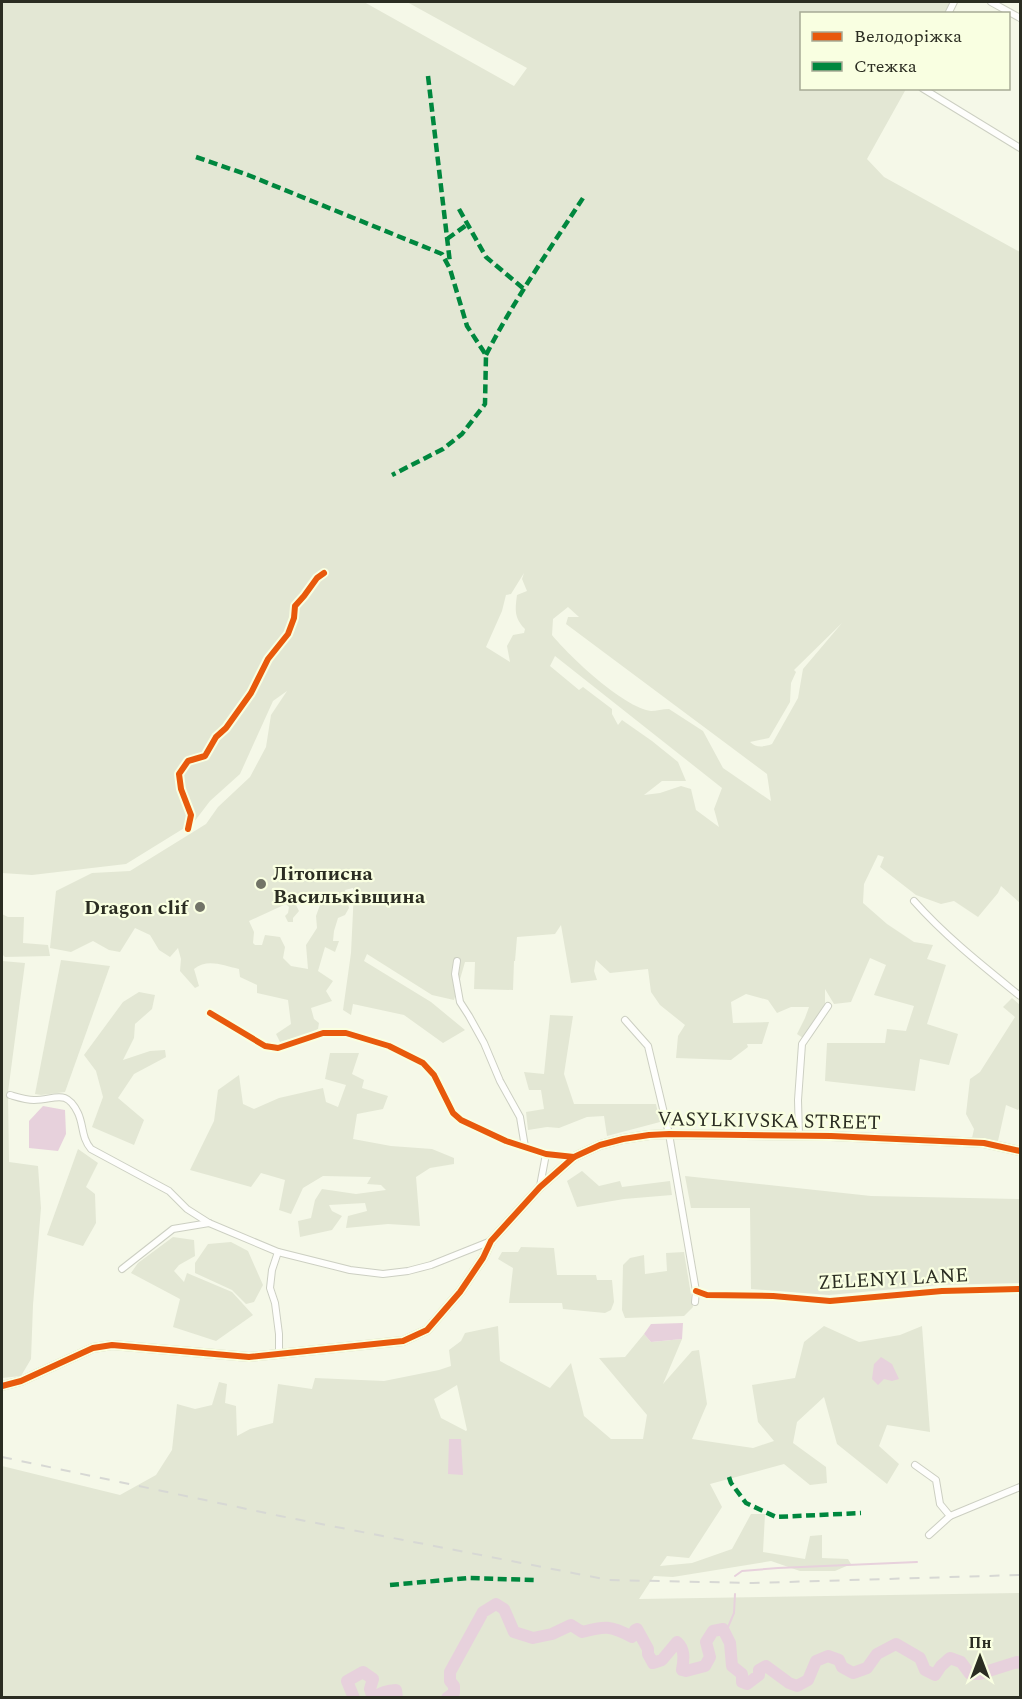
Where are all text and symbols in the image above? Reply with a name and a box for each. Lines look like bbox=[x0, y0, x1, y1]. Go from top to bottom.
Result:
legend bbox=[800, 12, 1010, 90]
text: Велодоріжка bbox=[854, 23, 962, 50]
text: Стежка bbox=[854, 53, 917, 80]
place label: Літописна Васильківщина bbox=[273, 859, 426, 912]
marker: Літописна Васильківщина bbox=[254, 877, 268, 891]
place label: Dragon clif bbox=[84, 893, 190, 923]
marker: Dragon clif bbox=[193, 900, 207, 914]
street label: VASYLKIVSKA STREET bbox=[657, 1104, 881, 1138]
street label: ZELENYI LANE bbox=[817, 1260, 969, 1298]
north arrow bbox=[950, 1627, 1010, 1687]
text: Пн bbox=[968, 1631, 992, 1655]

